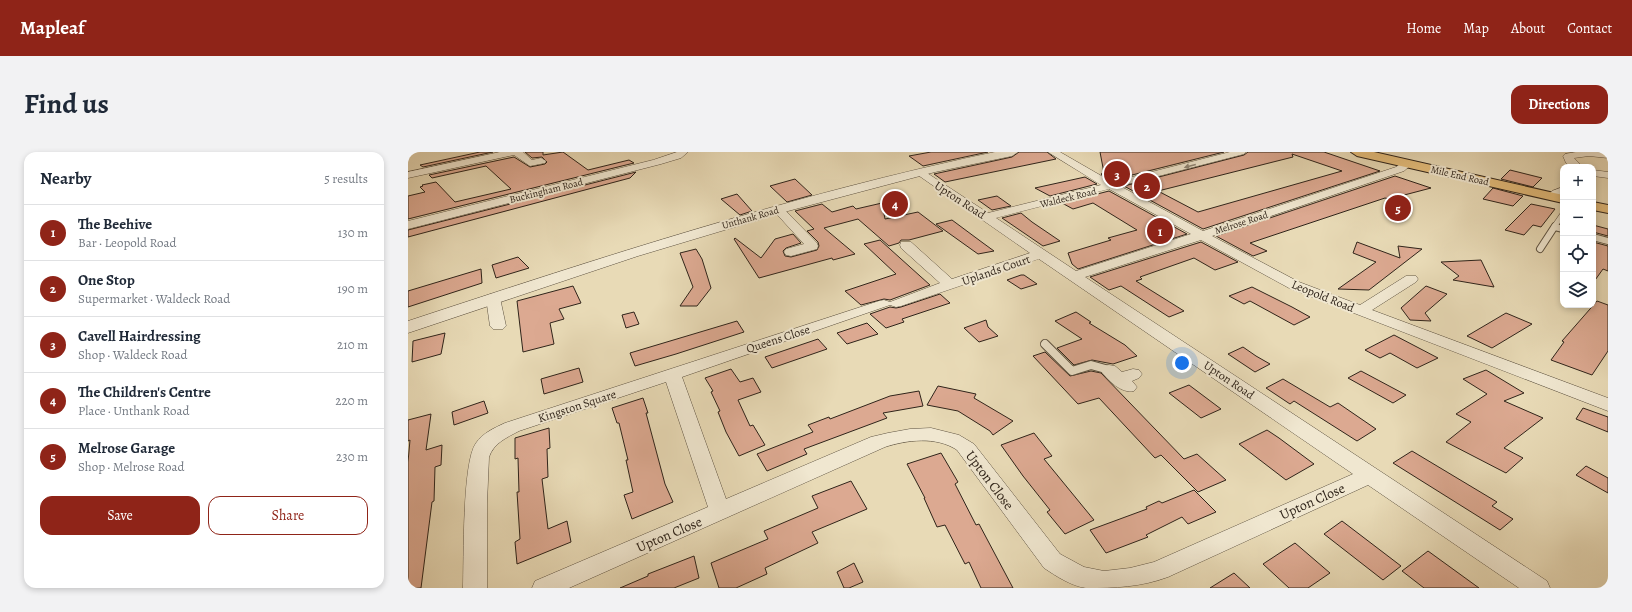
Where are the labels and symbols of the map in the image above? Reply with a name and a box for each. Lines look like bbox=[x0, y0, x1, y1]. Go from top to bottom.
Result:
pin: 3 bbox=[1104, 159, 1130, 189]
street label: Mile End Road bbox=[1430, 162, 1491, 189]
one-way arrow bbox=[1184, 163, 1196, 169]
pin: 2 bbox=[1134, 171, 1160, 201]
street label: Buckingham Road bbox=[508, 175, 585, 206]
street label: Upton Road bbox=[931, 177, 989, 223]
street label: Waldeck Road bbox=[1038, 184, 1098, 211]
pin: 4 bbox=[882, 189, 908, 219]
pin: 5 bbox=[1385, 193, 1411, 223]
street label: Unthank Road bbox=[720, 203, 781, 232]
street label: Melrose Road bbox=[1213, 208, 1270, 237]
pin: 1 bbox=[1147, 216, 1173, 246]
street label: Uplands Court bbox=[960, 251, 1032, 289]
street label: Leopold Road bbox=[1289, 276, 1357, 316]
street label: Queens Close bbox=[744, 321, 812, 357]
your location bbox=[1172, 353, 1192, 373]
street label: Upton Road bbox=[1200, 357, 1258, 403]
street label: Kingston Square bbox=[536, 386, 618, 426]
street label: Upton Close bbox=[961, 447, 1018, 514]
street label: Upton Close bbox=[1276, 479, 1348, 524]
street label: Upton Close bbox=[633, 512, 705, 557]

